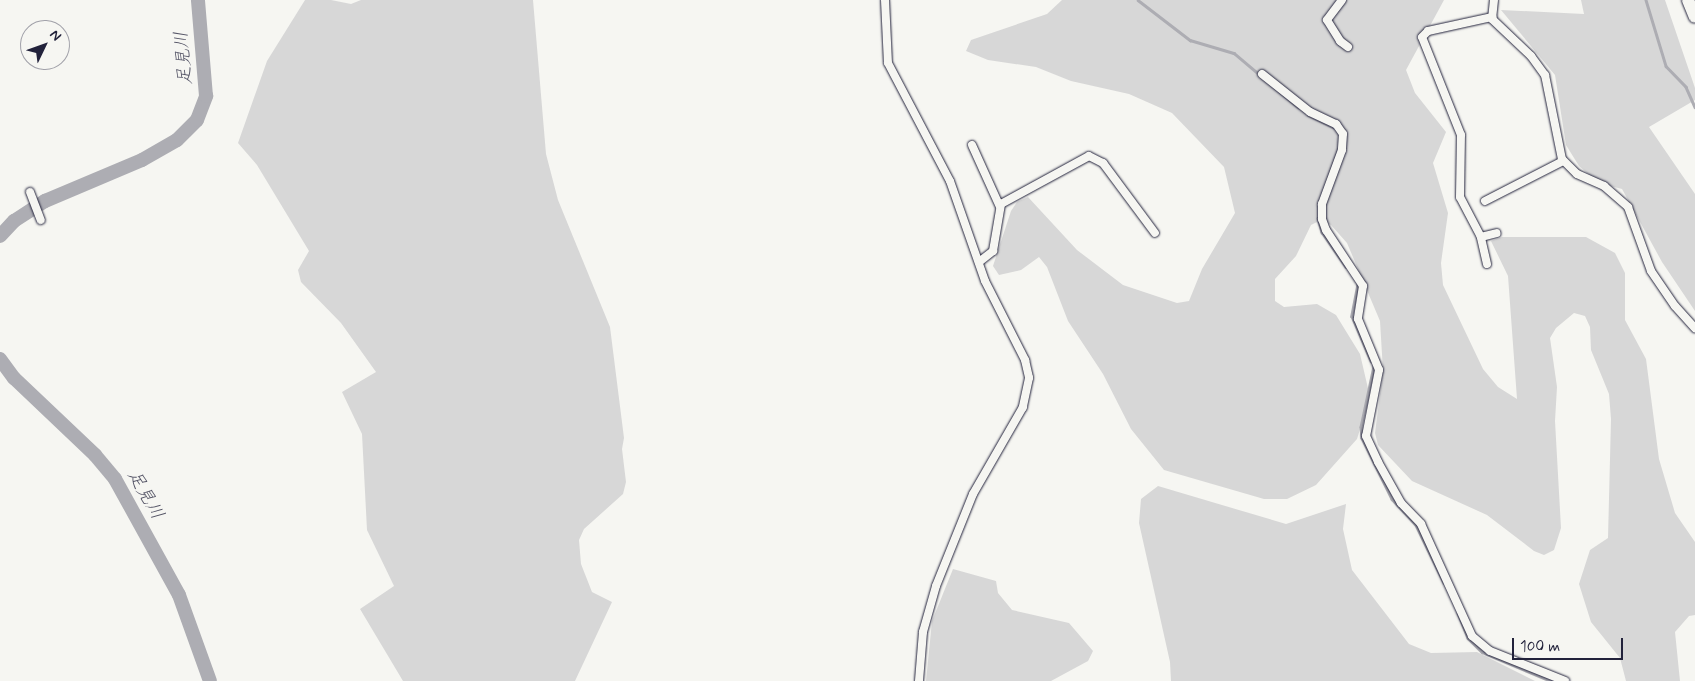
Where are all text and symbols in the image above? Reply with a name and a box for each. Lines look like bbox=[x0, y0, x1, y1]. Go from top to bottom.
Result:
north arrow bbox=[20, 20, 70, 70]
text: N bbox=[46, 26, 65, 45]
water label: 足見川 bbox=[171, 30, 197, 86]
water label: 足見川 bbox=[122, 466, 168, 524]
scale bar bbox=[1515, 628, 1626, 660]
text: 100 m bbox=[1520, 637, 1560, 657]

